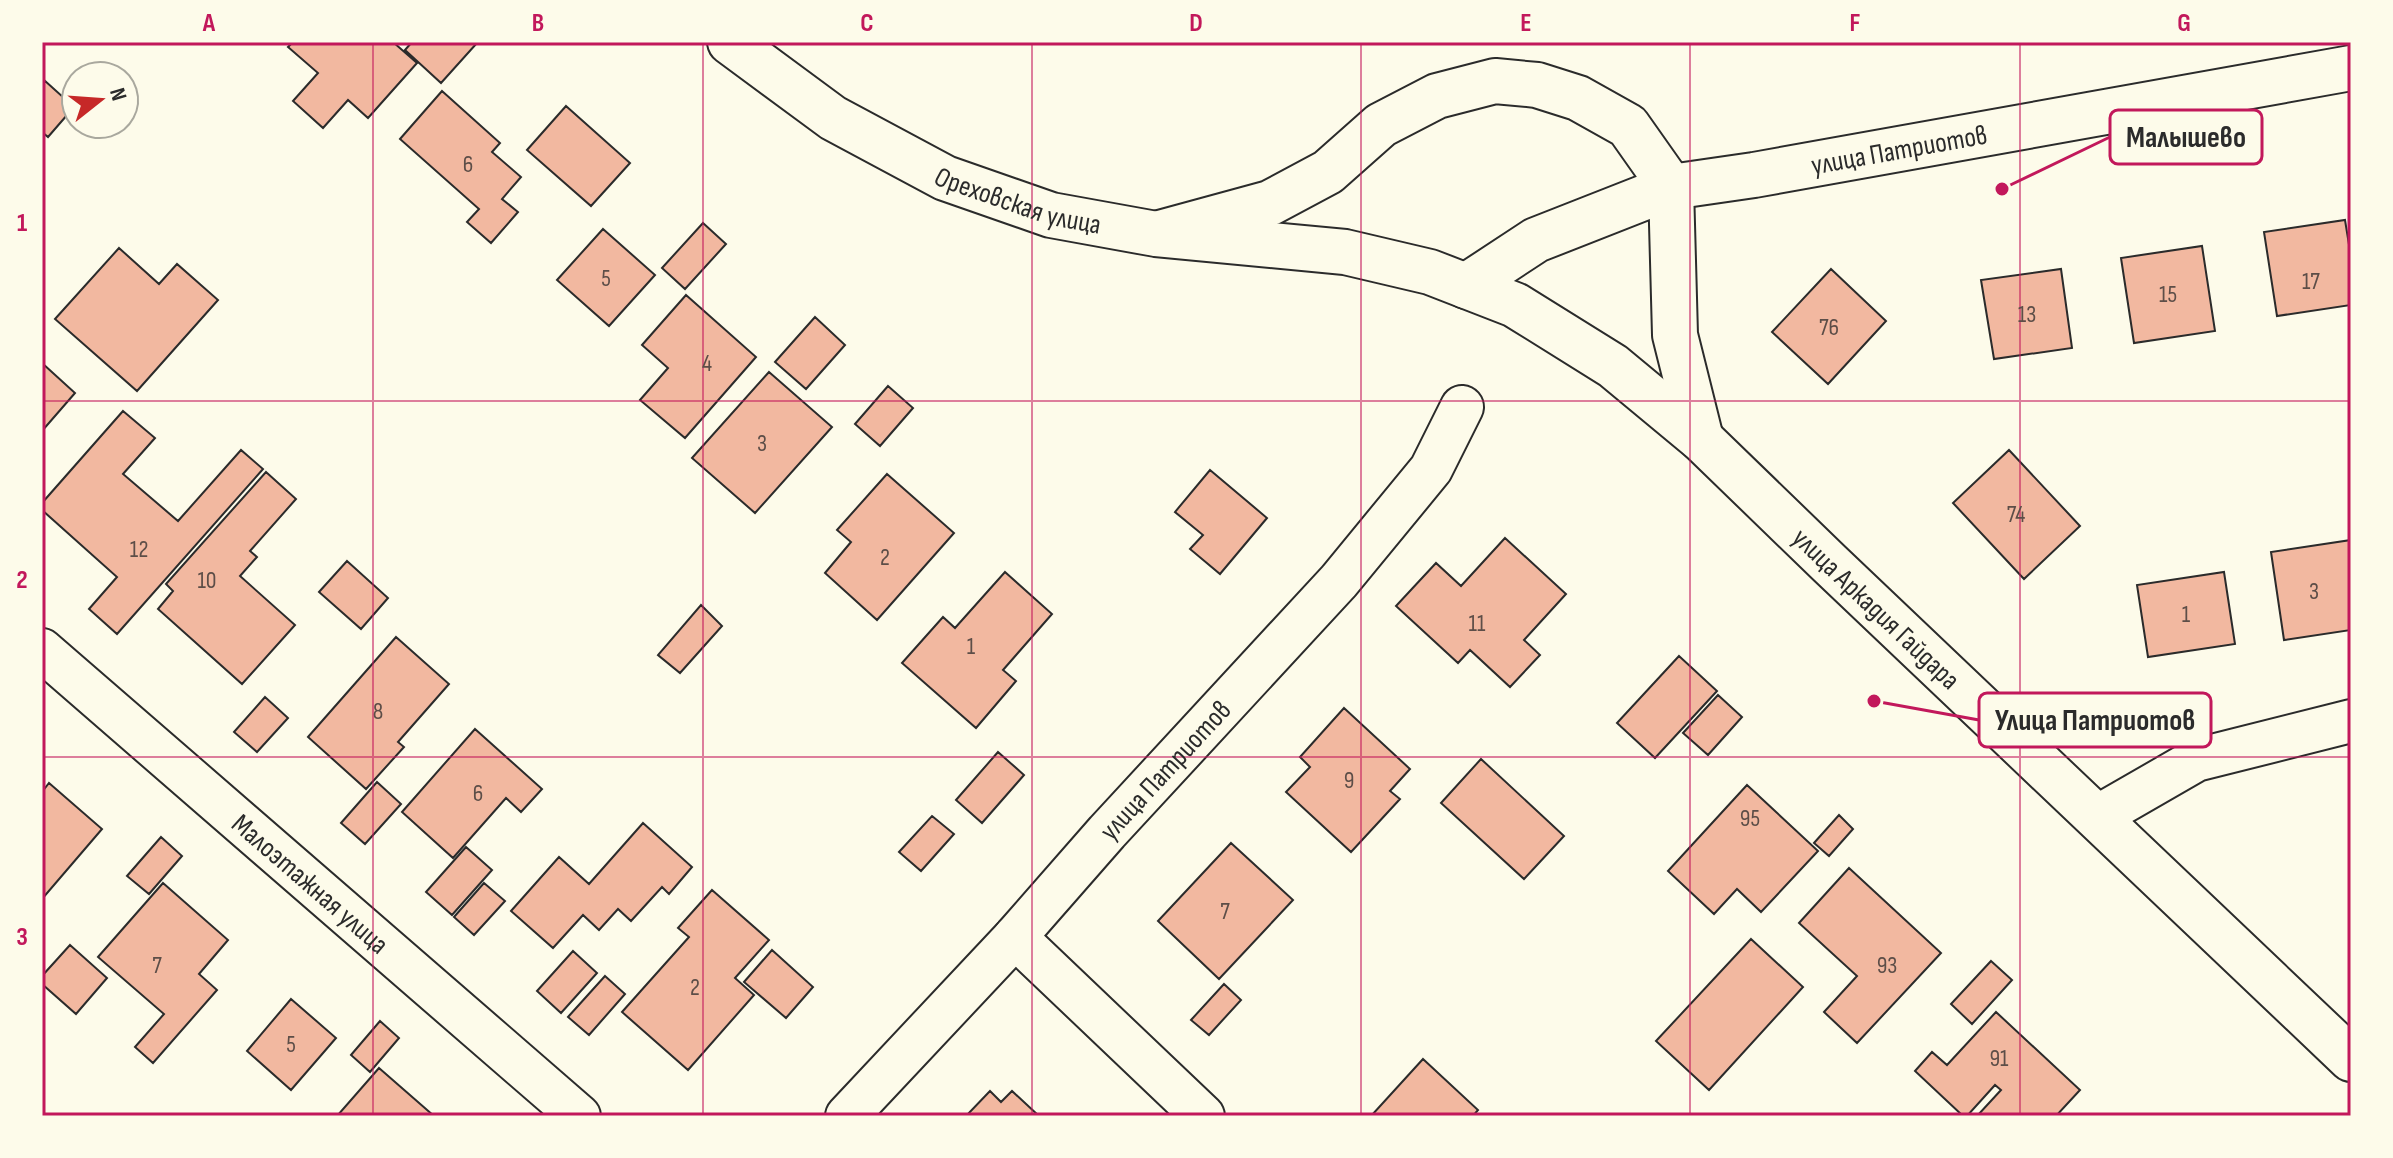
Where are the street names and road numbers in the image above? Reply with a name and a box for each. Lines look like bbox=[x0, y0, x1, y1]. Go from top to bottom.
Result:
street label: улица Патриотов bbox=[1809, 119, 1990, 182]
street label: Ореховская улица bbox=[928, 160, 1104, 242]
street label: улица Аркадия Гайдара bbox=[1785, 522, 1966, 697]
street label: улица Патриотов bbox=[1093, 694, 1238, 847]
street label: Малоэтажная улица bbox=[225, 808, 395, 961]

